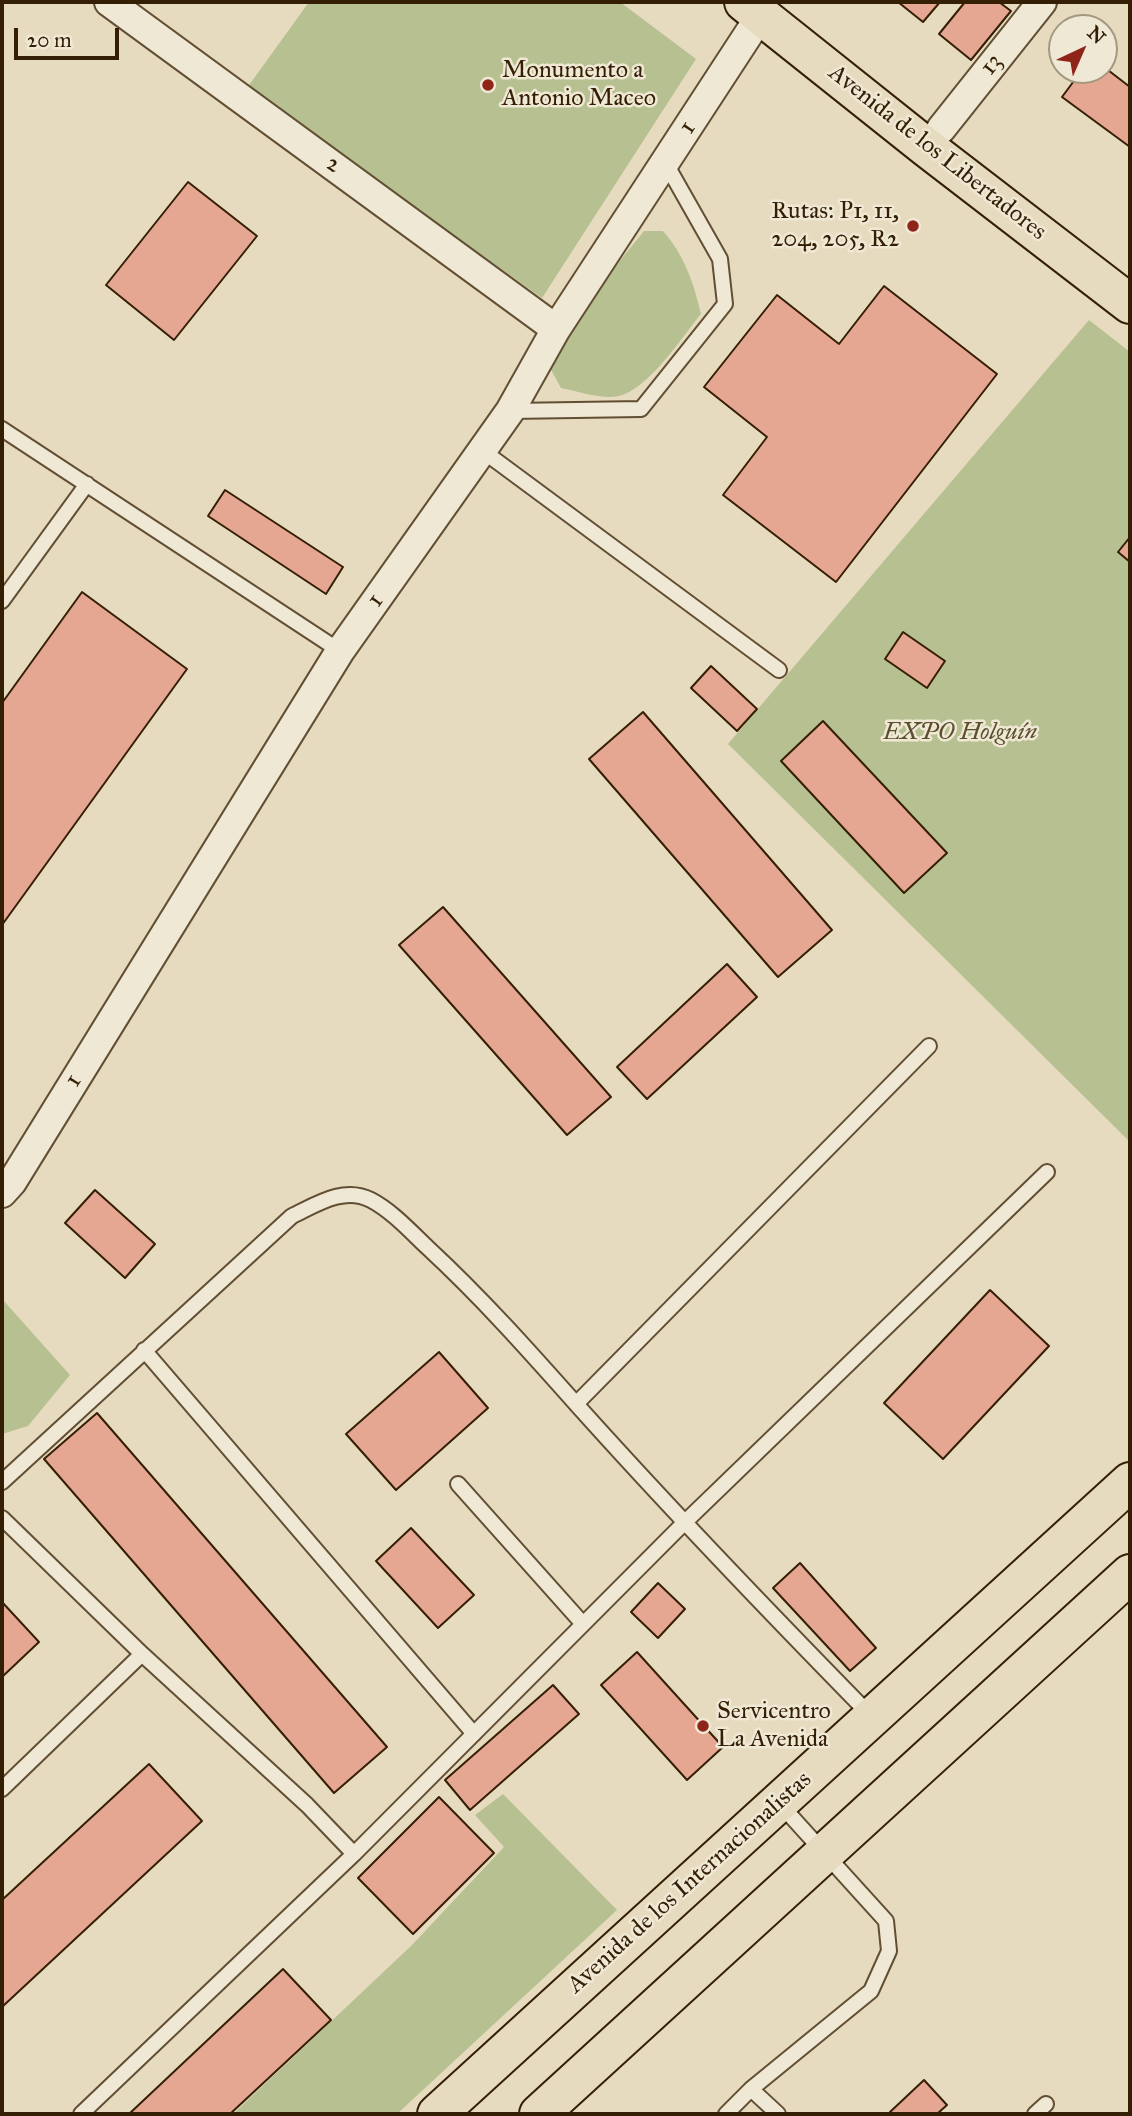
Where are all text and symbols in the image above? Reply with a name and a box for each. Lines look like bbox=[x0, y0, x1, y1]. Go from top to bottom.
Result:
scale bar bbox=[18, 14, 122, 58]
north arrow bbox=[1048, 14, 1118, 84]
text: N bbox=[1083, 21, 1110, 49]
text: 20 m bbox=[27, 27, 72, 53]
street label: 13 bbox=[975, 49, 1009, 81]
place label: Monumento a Antonio Maceo bbox=[502, 57, 656, 113]
street label: Avenida de los Libertadores bbox=[822, 59, 1052, 247]
marker: Monumento a Antonio Maceo bbox=[480, 77, 496, 93]
street label: 1 bbox=[673, 116, 703, 140]
street label: 2 bbox=[320, 150, 346, 180]
place label: Rutas: P1, 11, 204, 205, R2 bbox=[771, 198, 899, 254]
marker: Rutas: P1, 11, 204, 205, R2 bbox=[905, 218, 921, 234]
street label: 1 bbox=[362, 589, 390, 613]
park label: EXPO Holguín bbox=[883, 719, 1037, 747]
street label: 1 bbox=[59, 1069, 89, 1093]
place label: Servicentro La Avenida bbox=[717, 1698, 831, 1754]
marker: Servicentro La Avenida bbox=[695, 1718, 711, 1734]
street label: Avenida de los Internacionalistas bbox=[562, 1766, 818, 2000]

